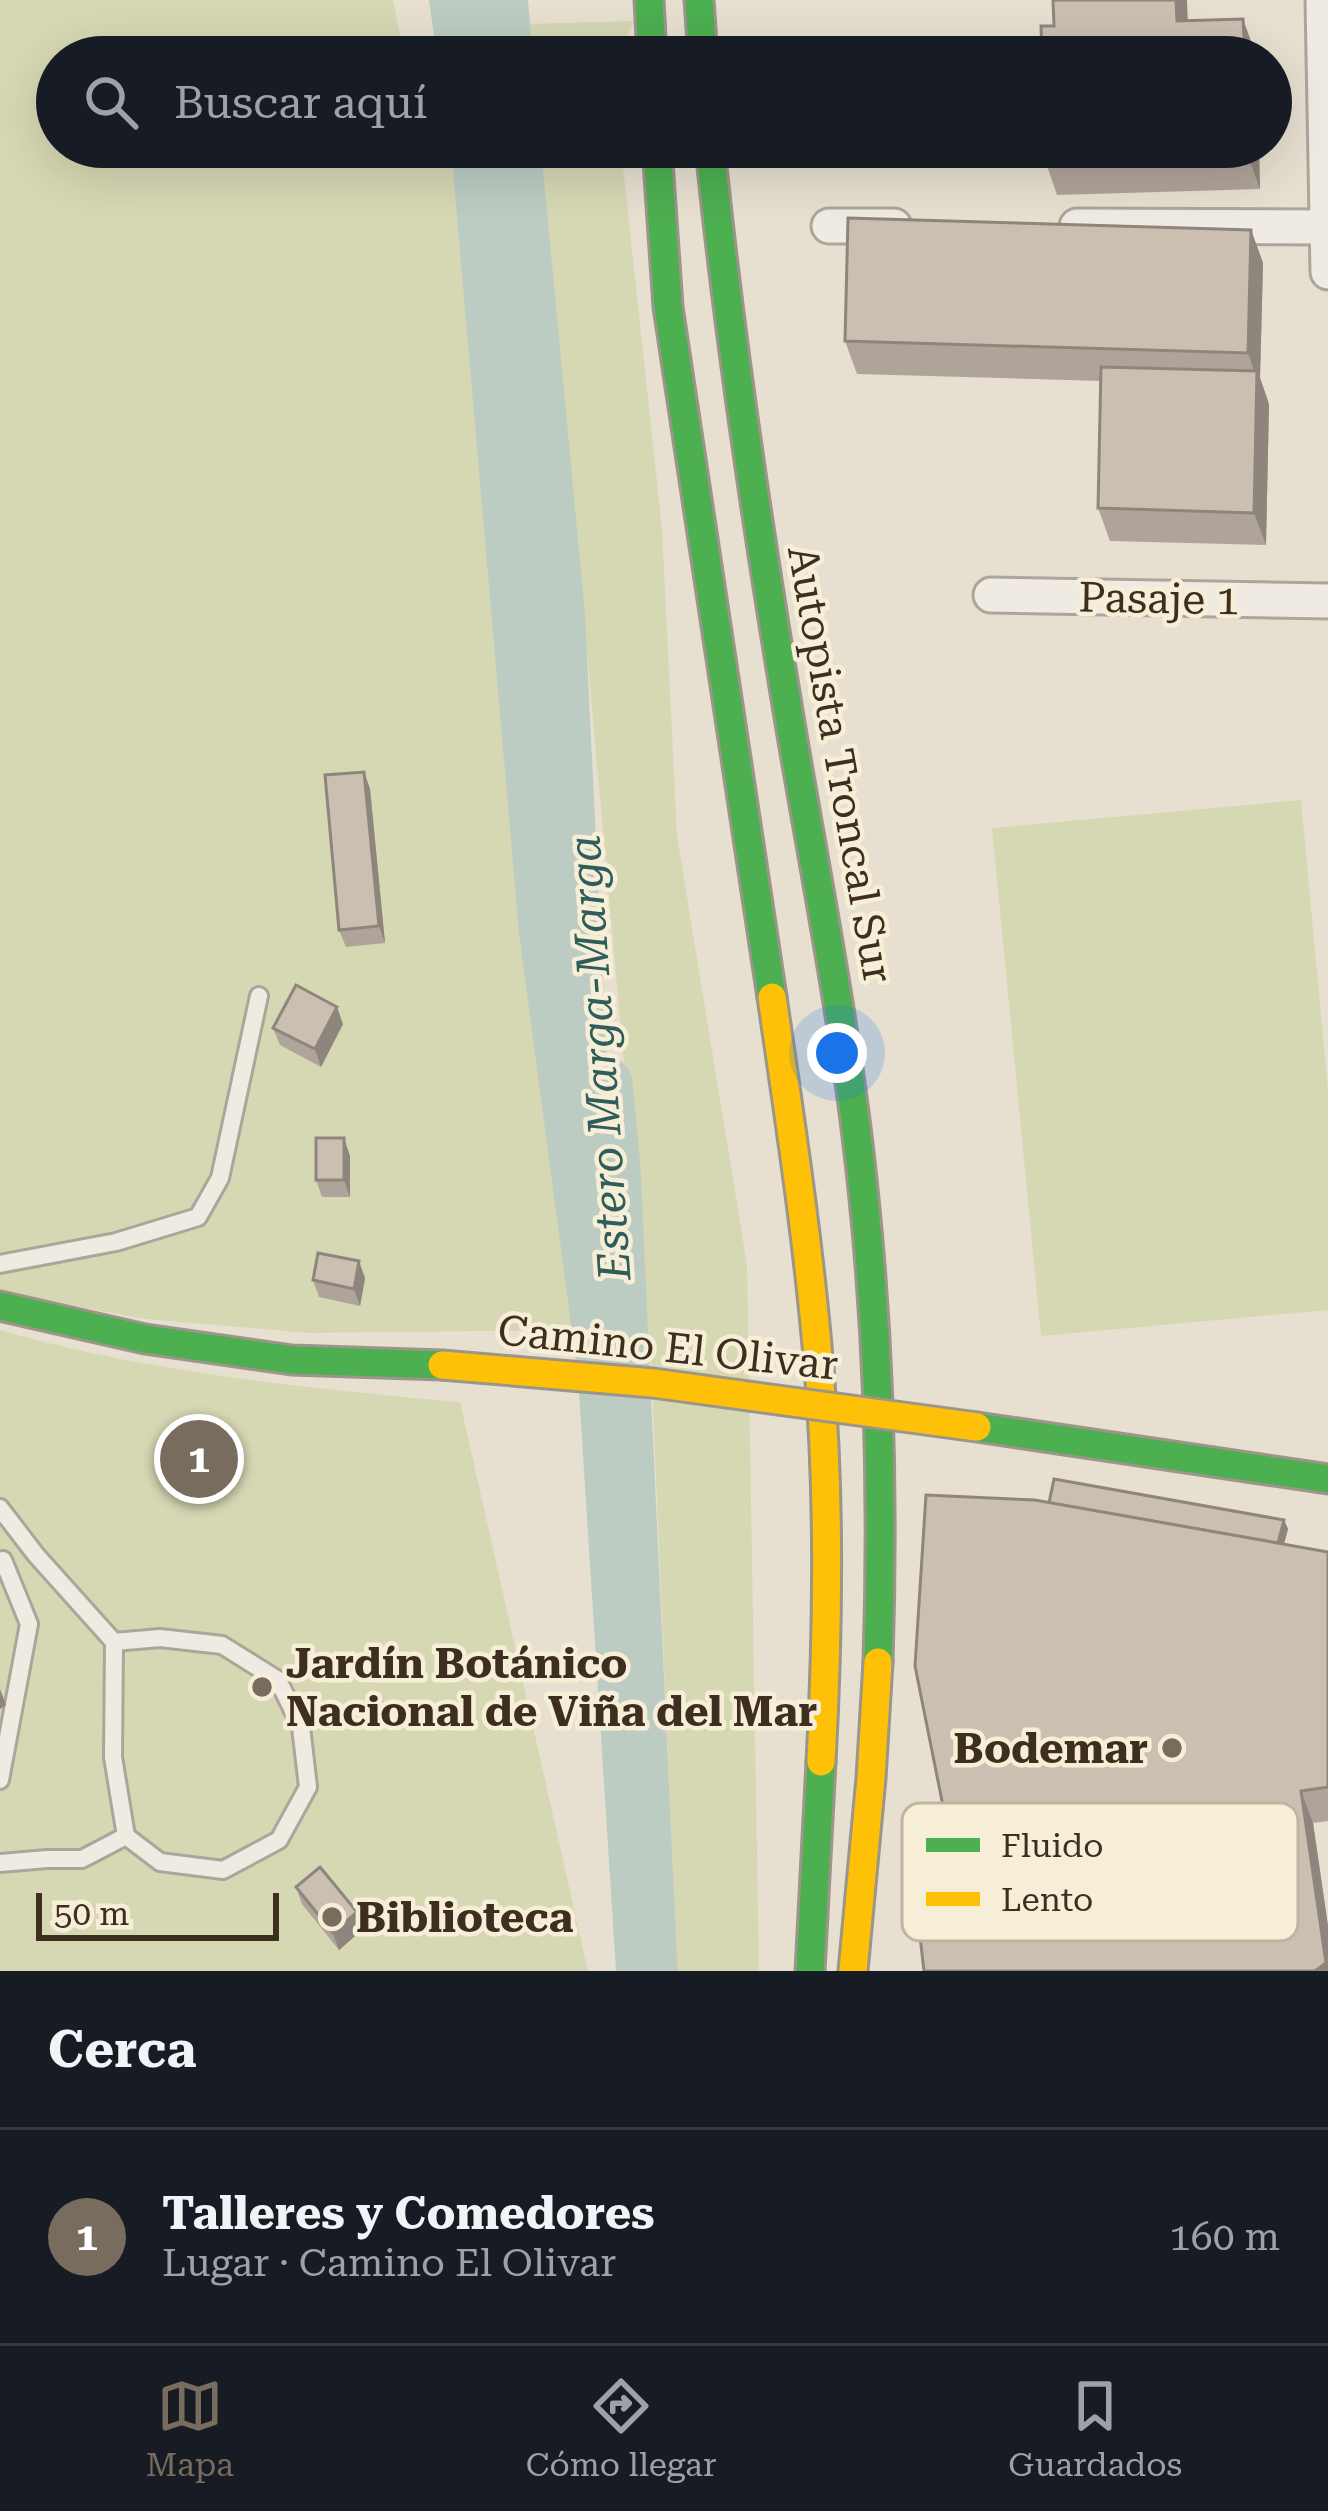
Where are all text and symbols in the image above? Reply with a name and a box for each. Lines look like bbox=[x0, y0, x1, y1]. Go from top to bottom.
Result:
search box bbox=[36, 36, 1292, 168]
icon: search bbox=[78, 69, 144, 135]
text: Buscar aquí bbox=[174, 76, 427, 129]
street label: Autopista Troncal Sur bbox=[778, 542, 903, 986]
street label: Pasaje 1 bbox=[1078, 573, 1240, 624]
water label: Estero Marga-Marga bbox=[557, 833, 642, 1283]
your location bbox=[807, 1023, 867, 1083]
street label: Camino El Olivar bbox=[495, 1305, 840, 1390]
pin: 1 bbox=[160, 1414, 238, 1504]
place label: Jardín Botánico Nacional de Viña del Mar bbox=[286, 1639, 817, 1736]
marker: Jardín Botánico Nacional de Viña del Mar bbox=[249, 1674, 275, 1700]
place label: Bodemar bbox=[953, 1724, 1148, 1773]
marker: Bodemar bbox=[1159, 1735, 1185, 1761]
legend bbox=[902, 1803, 1298, 1941]
text: Fluido bbox=[1001, 1826, 1104, 1865]
text: Lento bbox=[1001, 1880, 1093, 1919]
scale bar bbox=[36, 1887, 279, 1940]
place label: Biblioteca bbox=[356, 1893, 574, 1942]
text: 50 m bbox=[54, 1894, 129, 1933]
marker: Biblioteca bbox=[319, 1904, 345, 1930]
text: Cerca bbox=[48, 2020, 197, 2079]
text: Talleres y Comedores bbox=[162, 2187, 654, 2240]
text: 1 bbox=[76, 2214, 98, 2260]
text: 160 m bbox=[1169, 2214, 1280, 2260]
text: Lugar · Camino El Olivar bbox=[162, 2240, 616, 2286]
tab: Mapa bbox=[146, 2373, 234, 2484]
tab: Cómo llegar bbox=[526, 2373, 716, 2484]
tab: Guardados bbox=[1008, 2373, 1182, 2484]

